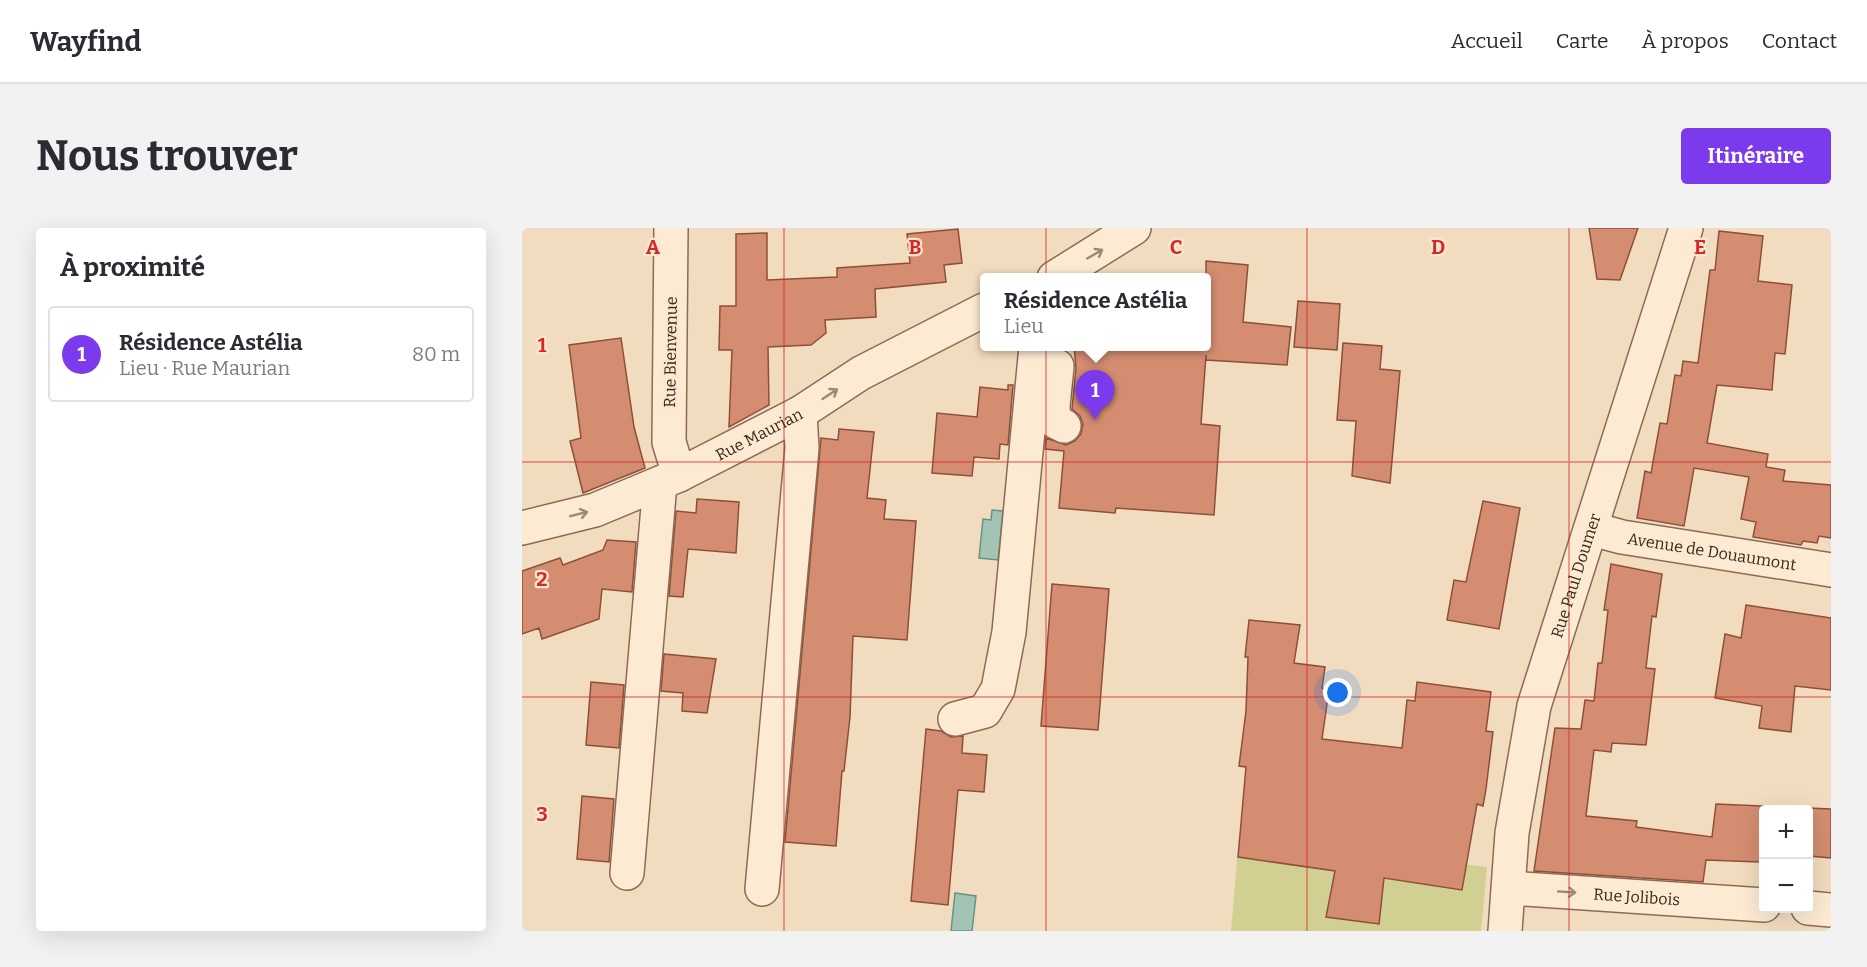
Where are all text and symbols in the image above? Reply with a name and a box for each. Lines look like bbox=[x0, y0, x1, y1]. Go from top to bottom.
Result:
text: Wayfind bbox=[30, 25, 141, 58]
text: Accueil bbox=[1451, 28, 1523, 54]
text: Carte bbox=[1556, 28, 1609, 54]
text: À propos bbox=[1642, 28, 1729, 54]
text: Contact bbox=[1762, 28, 1837, 54]
button: Itinéraire bbox=[1681, 128, 1831, 184]
text: Nous trouver bbox=[36, 131, 298, 181]
text: A bbox=[646, 235, 661, 259]
text: B bbox=[909, 235, 922, 259]
text: C bbox=[1170, 235, 1182, 259]
text: D bbox=[1431, 235, 1445, 259]
text: E bbox=[1694, 235, 1706, 259]
one-way arrow bbox=[1086, 248, 1103, 260]
text: À proximité bbox=[60, 252, 205, 283]
popup bbox=[980, 273, 1211, 351]
text: Résidence Astélia bbox=[1004, 287, 1187, 314]
street label: Rue Bienvenue bbox=[660, 296, 681, 408]
text: Lieu bbox=[1004, 314, 1044, 338]
text: Résidence Astélia bbox=[119, 329, 303, 356]
text: 1 bbox=[538, 333, 547, 357]
text: 1 bbox=[77, 342, 86, 366]
text: 80 m bbox=[412, 342, 460, 366]
text: Lieu · Rue Maurian bbox=[119, 356, 290, 380]
pin: 1 bbox=[1076, 370, 1114, 420]
one-way arrow bbox=[821, 388, 837, 400]
street label: Rue Maurian bbox=[712, 404, 806, 465]
one-way arrow bbox=[569, 508, 588, 519]
street label: Rue Paul Doumer bbox=[1547, 511, 1605, 640]
street label: Avenue de Douaumont bbox=[1626, 529, 1798, 574]
text: 2 bbox=[536, 567, 548, 591]
your location bbox=[1323, 678, 1352, 707]
text: 3 bbox=[536, 802, 548, 826]
map controls bbox=[1759, 805, 1813, 913]
button: + bbox=[1759, 805, 1813, 859]
button: − bbox=[1759, 859, 1813, 913]
street label: Rue Jolibois bbox=[1593, 885, 1681, 909]
one-way arrow bbox=[1557, 886, 1577, 897]

